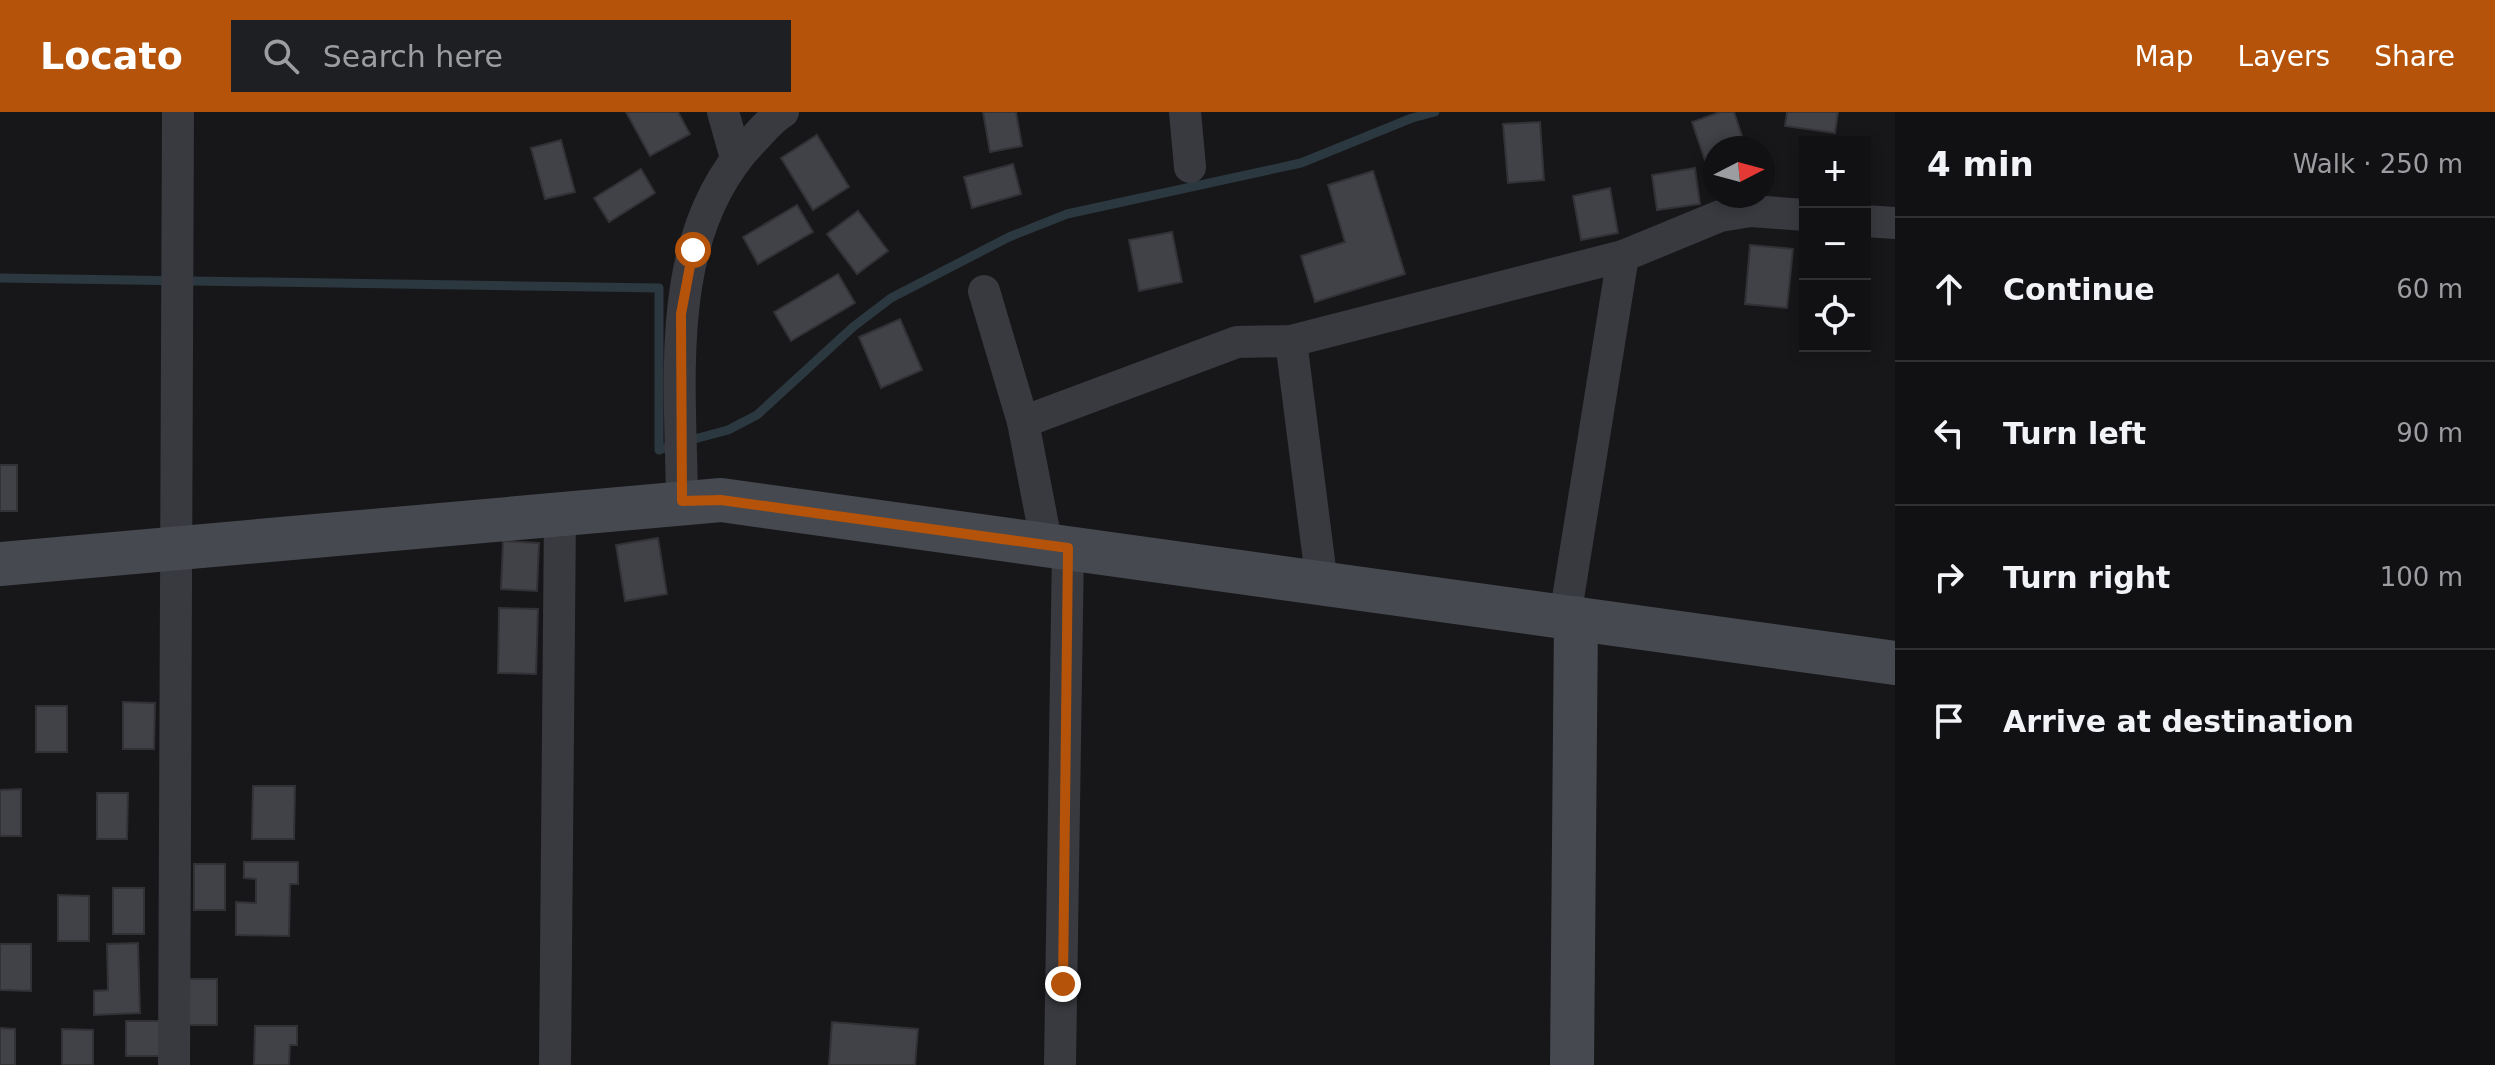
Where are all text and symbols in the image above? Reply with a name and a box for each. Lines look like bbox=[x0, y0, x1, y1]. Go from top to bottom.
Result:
search box bbox=[231, 20, 791, 92]
text: Locato bbox=[40, 34, 183, 78]
icon: search bbox=[259, 34, 303, 78]
text: Search here bbox=[323, 39, 503, 74]
text: Map bbox=[2134, 40, 2194, 73]
text: Layers bbox=[2238, 40, 2330, 73]
text: Share bbox=[2374, 40, 2455, 73]
north arrow bbox=[1703, 136, 1775, 208]
map controls bbox=[1799, 136, 1871, 352]
button: + bbox=[1799, 136, 1871, 208]
text: 4 min bbox=[1927, 144, 2034, 184]
text: Walk · 250 m bbox=[2293, 149, 2463, 179]
button: − bbox=[1799, 208, 1871, 280]
route start bbox=[675, 232, 711, 268]
icon: ahead bbox=[1927, 267, 1971, 311]
text: Continue bbox=[2003, 272, 2155, 307]
text: 60 m bbox=[2396, 274, 2463, 304]
button: locate bbox=[1799, 280, 1871, 352]
icon: left bbox=[1927, 411, 1971, 455]
text: Turn left bbox=[2003, 416, 2146, 451]
text: 90 m bbox=[2396, 418, 2463, 448]
icon: right bbox=[1927, 555, 1971, 599]
text: Turn right bbox=[2003, 560, 2170, 595]
text: 100 m bbox=[2380, 562, 2463, 592]
icon: arrive bbox=[1927, 699, 1971, 743]
text: Arrive at destination bbox=[2003, 704, 2354, 739]
route end bbox=[1045, 966, 1081, 1002]

